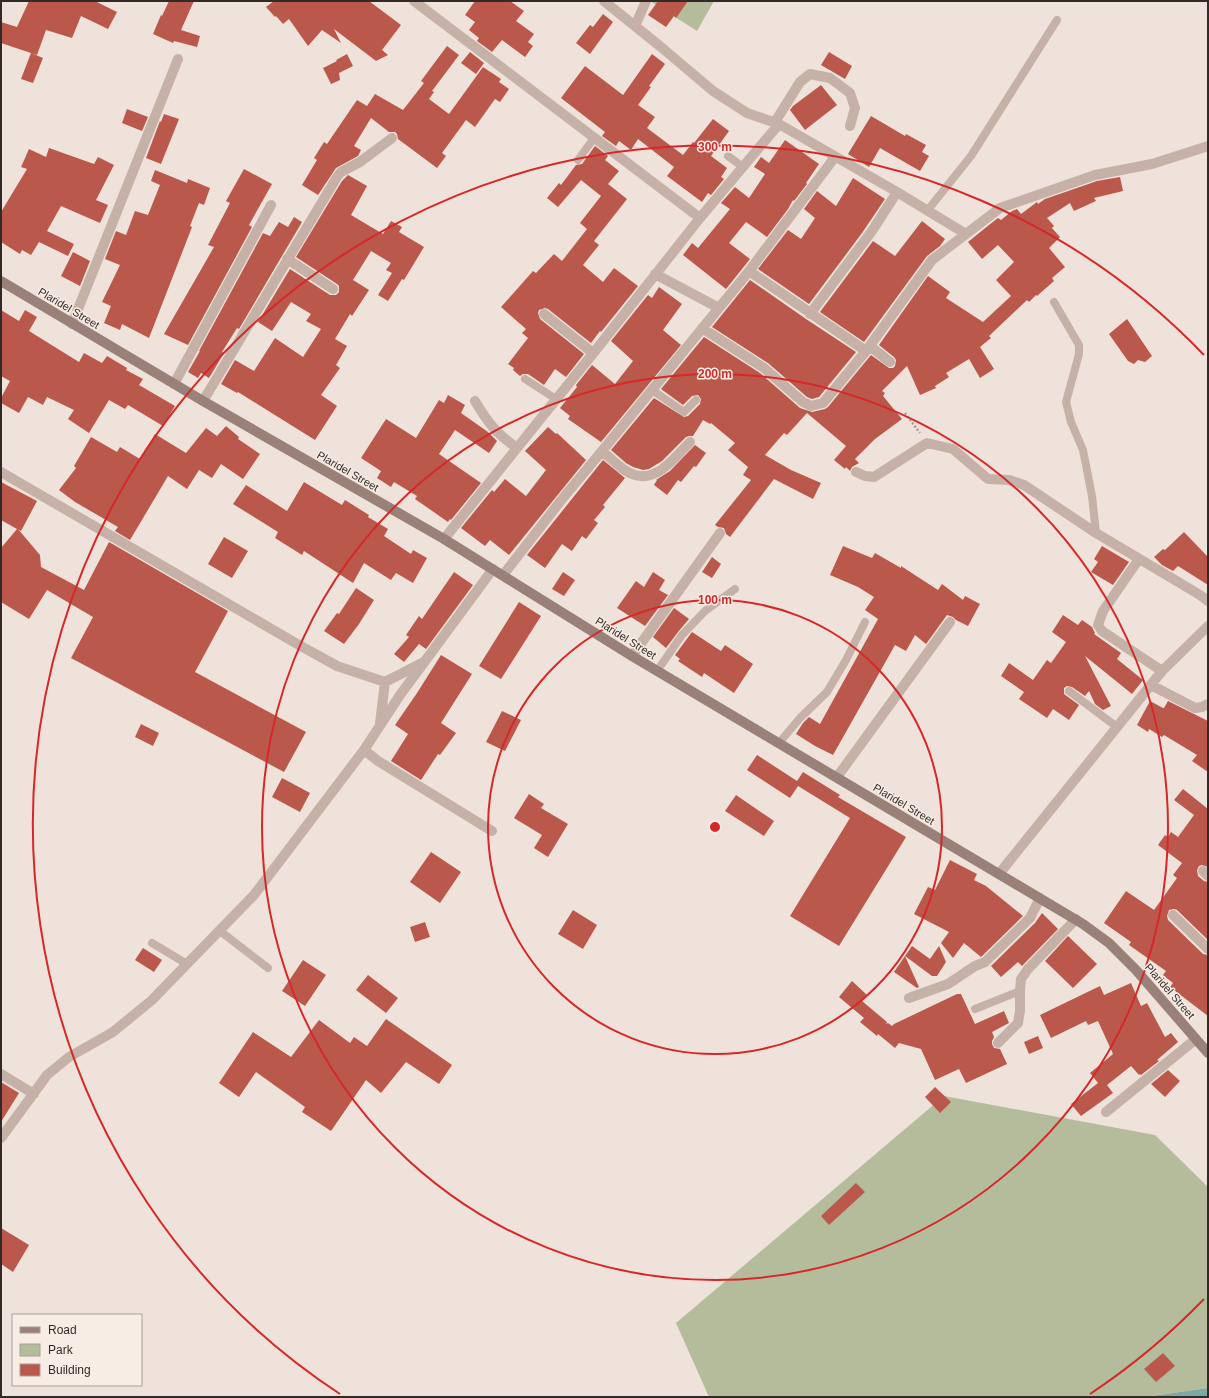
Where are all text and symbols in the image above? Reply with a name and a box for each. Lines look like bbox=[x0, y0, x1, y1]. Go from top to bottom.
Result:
text: 300 m bbox=[698, 140, 732, 154]
street label: Plaridel Street bbox=[36, 285, 102, 331]
text: 200 m bbox=[698, 367, 732, 381]
street label: Plaridel Street bbox=[315, 449, 381, 493]
text: 100 m bbox=[698, 593, 732, 607]
street label: Plaridel Street bbox=[594, 615, 658, 661]
street label: Plaridel Street bbox=[871, 781, 937, 827]
centre of rings bbox=[708, 820, 722, 834]
street label: Plaridel Street bbox=[1143, 961, 1197, 1021]
legend bbox=[12, 1314, 142, 1386]
text: Road bbox=[48, 1323, 77, 1337]
text: Park bbox=[48, 1343, 74, 1357]
text: Building bbox=[48, 1363, 91, 1377]

